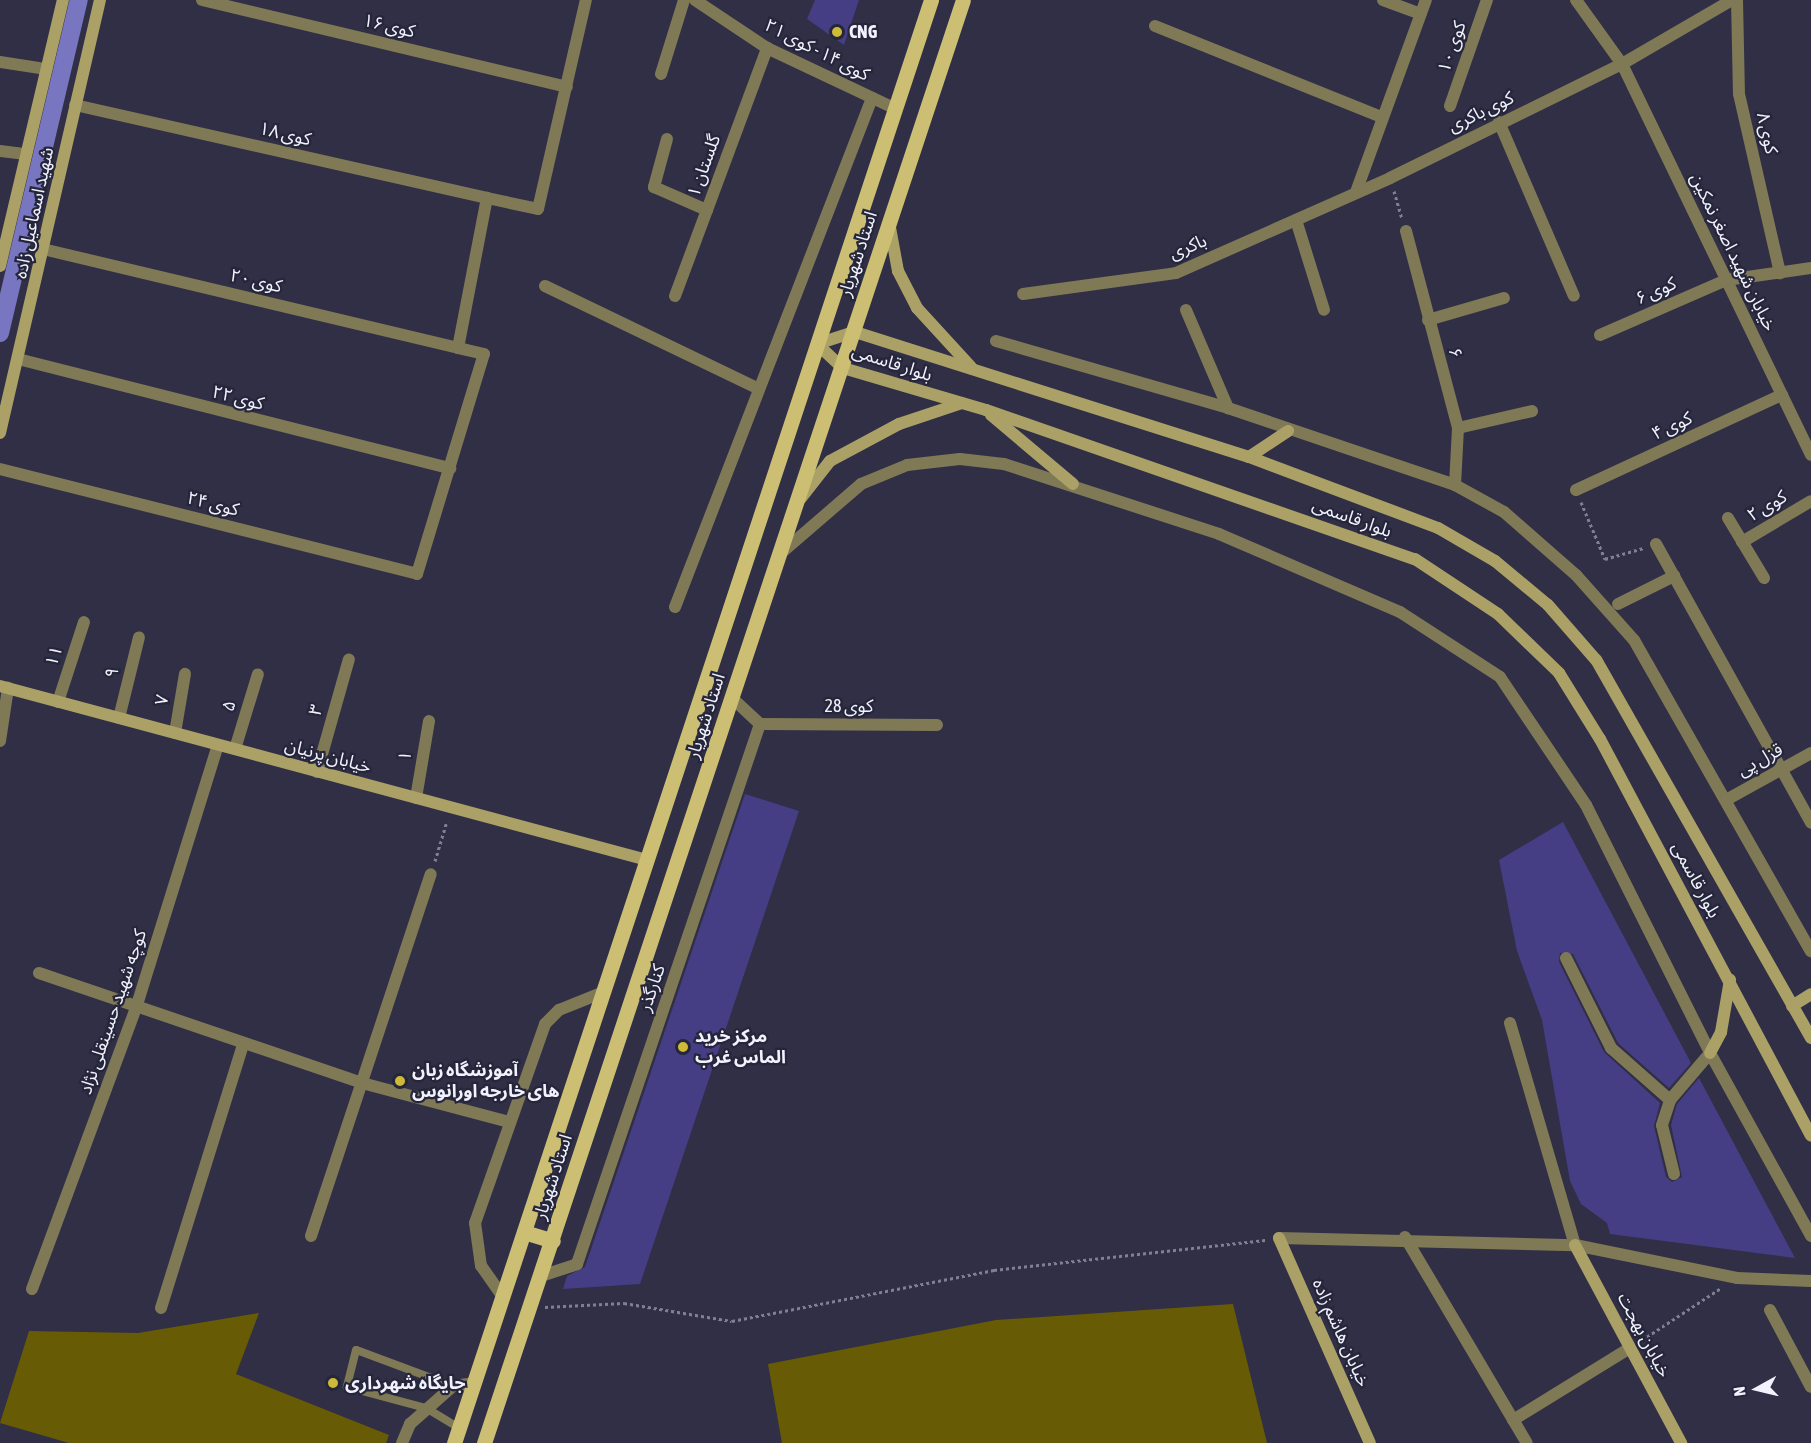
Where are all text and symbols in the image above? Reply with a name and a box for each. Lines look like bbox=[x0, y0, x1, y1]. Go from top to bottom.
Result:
street label: کوی ۱۶ bbox=[361, 10, 417, 42]
street label: کوی ۱۴ - کوی ۲۱ bbox=[761, 14, 873, 86]
street label: کوی ۱۰ bbox=[1433, 19, 1471, 75]
place label: CNG bbox=[849, 21, 877, 43]
marker: CNG bbox=[830, 25, 844, 39]
street label: کوی باکری bbox=[1445, 87, 1517, 137]
street label: کوی ۸ bbox=[1752, 110, 1782, 156]
street label: کوی ۱۸ bbox=[257, 118, 313, 150]
street label: ۱ گلستان bbox=[683, 132, 725, 200]
street label: شهید اسماعیل زاده bbox=[10, 145, 58, 281]
street label: خیابان شهید اصغر نمکین bbox=[1685, 169, 1781, 335]
street label: استاد شهریار bbox=[834, 209, 882, 299]
street label: باکری bbox=[1166, 230, 1210, 264]
street label: کوی ۲۰ bbox=[228, 265, 284, 297]
street label: کوی ۶ bbox=[1632, 273, 1680, 309]
street label: بلوار قاسمی bbox=[849, 340, 935, 386]
street label: ۶ bbox=[1443, 345, 1467, 361]
street label: کوی ۲۲ bbox=[210, 381, 266, 415]
street label: کوی ۴ bbox=[1648, 407, 1696, 445]
street label: کوی ۲ bbox=[1743, 486, 1791, 526]
street label: کوی ۲۴ bbox=[185, 487, 241, 521]
street label: بلوار قاسمی bbox=[1309, 494, 1395, 542]
street label: ۱۱ bbox=[41, 643, 67, 669]
street label: ۹ bbox=[100, 665, 124, 681]
street label: استاد شهریار bbox=[682, 671, 730, 761]
street label: ۷ bbox=[150, 693, 174, 707]
street label: کوی 28 bbox=[825, 695, 873, 717]
street label: ۵ bbox=[217, 698, 241, 714]
street label: ۳ bbox=[304, 702, 328, 718]
street label: خیابان پرنیان bbox=[282, 734, 374, 778]
street label: قزل پی bbox=[1733, 739, 1787, 781]
street label: ۱ bbox=[393, 749, 417, 763]
street label: بلوار قاسمی bbox=[1667, 838, 1725, 922]
street label: کوچه شهید حسینقلی نژاد bbox=[75, 927, 151, 1097]
street label: کنارگذر bbox=[634, 962, 670, 1014]
place label: مرکز خرید الماس غرب bbox=[695, 1026, 786, 1068]
marker: مرکز خرید الماس غرب bbox=[676, 1040, 690, 1054]
place label: آموزشگاه زبان های خارجه اورانوس bbox=[412, 1060, 559, 1102]
marker: آموزشگاه زبان های خارجه اورانوس bbox=[393, 1074, 407, 1088]
street label: استاد شهریار bbox=[529, 1132, 577, 1222]
street label: خیابان هاشم زاده bbox=[1308, 1276, 1374, 1390]
street label: خیابان بهجت bbox=[1613, 1289, 1675, 1381]
north arrow bbox=[1727, 1359, 1787, 1419]
place label: جایگاه شهرداری bbox=[345, 1372, 466, 1394]
marker: جایگاه شهرداری bbox=[326, 1376, 340, 1390]
text: N bbox=[1730, 1386, 1749, 1397]

